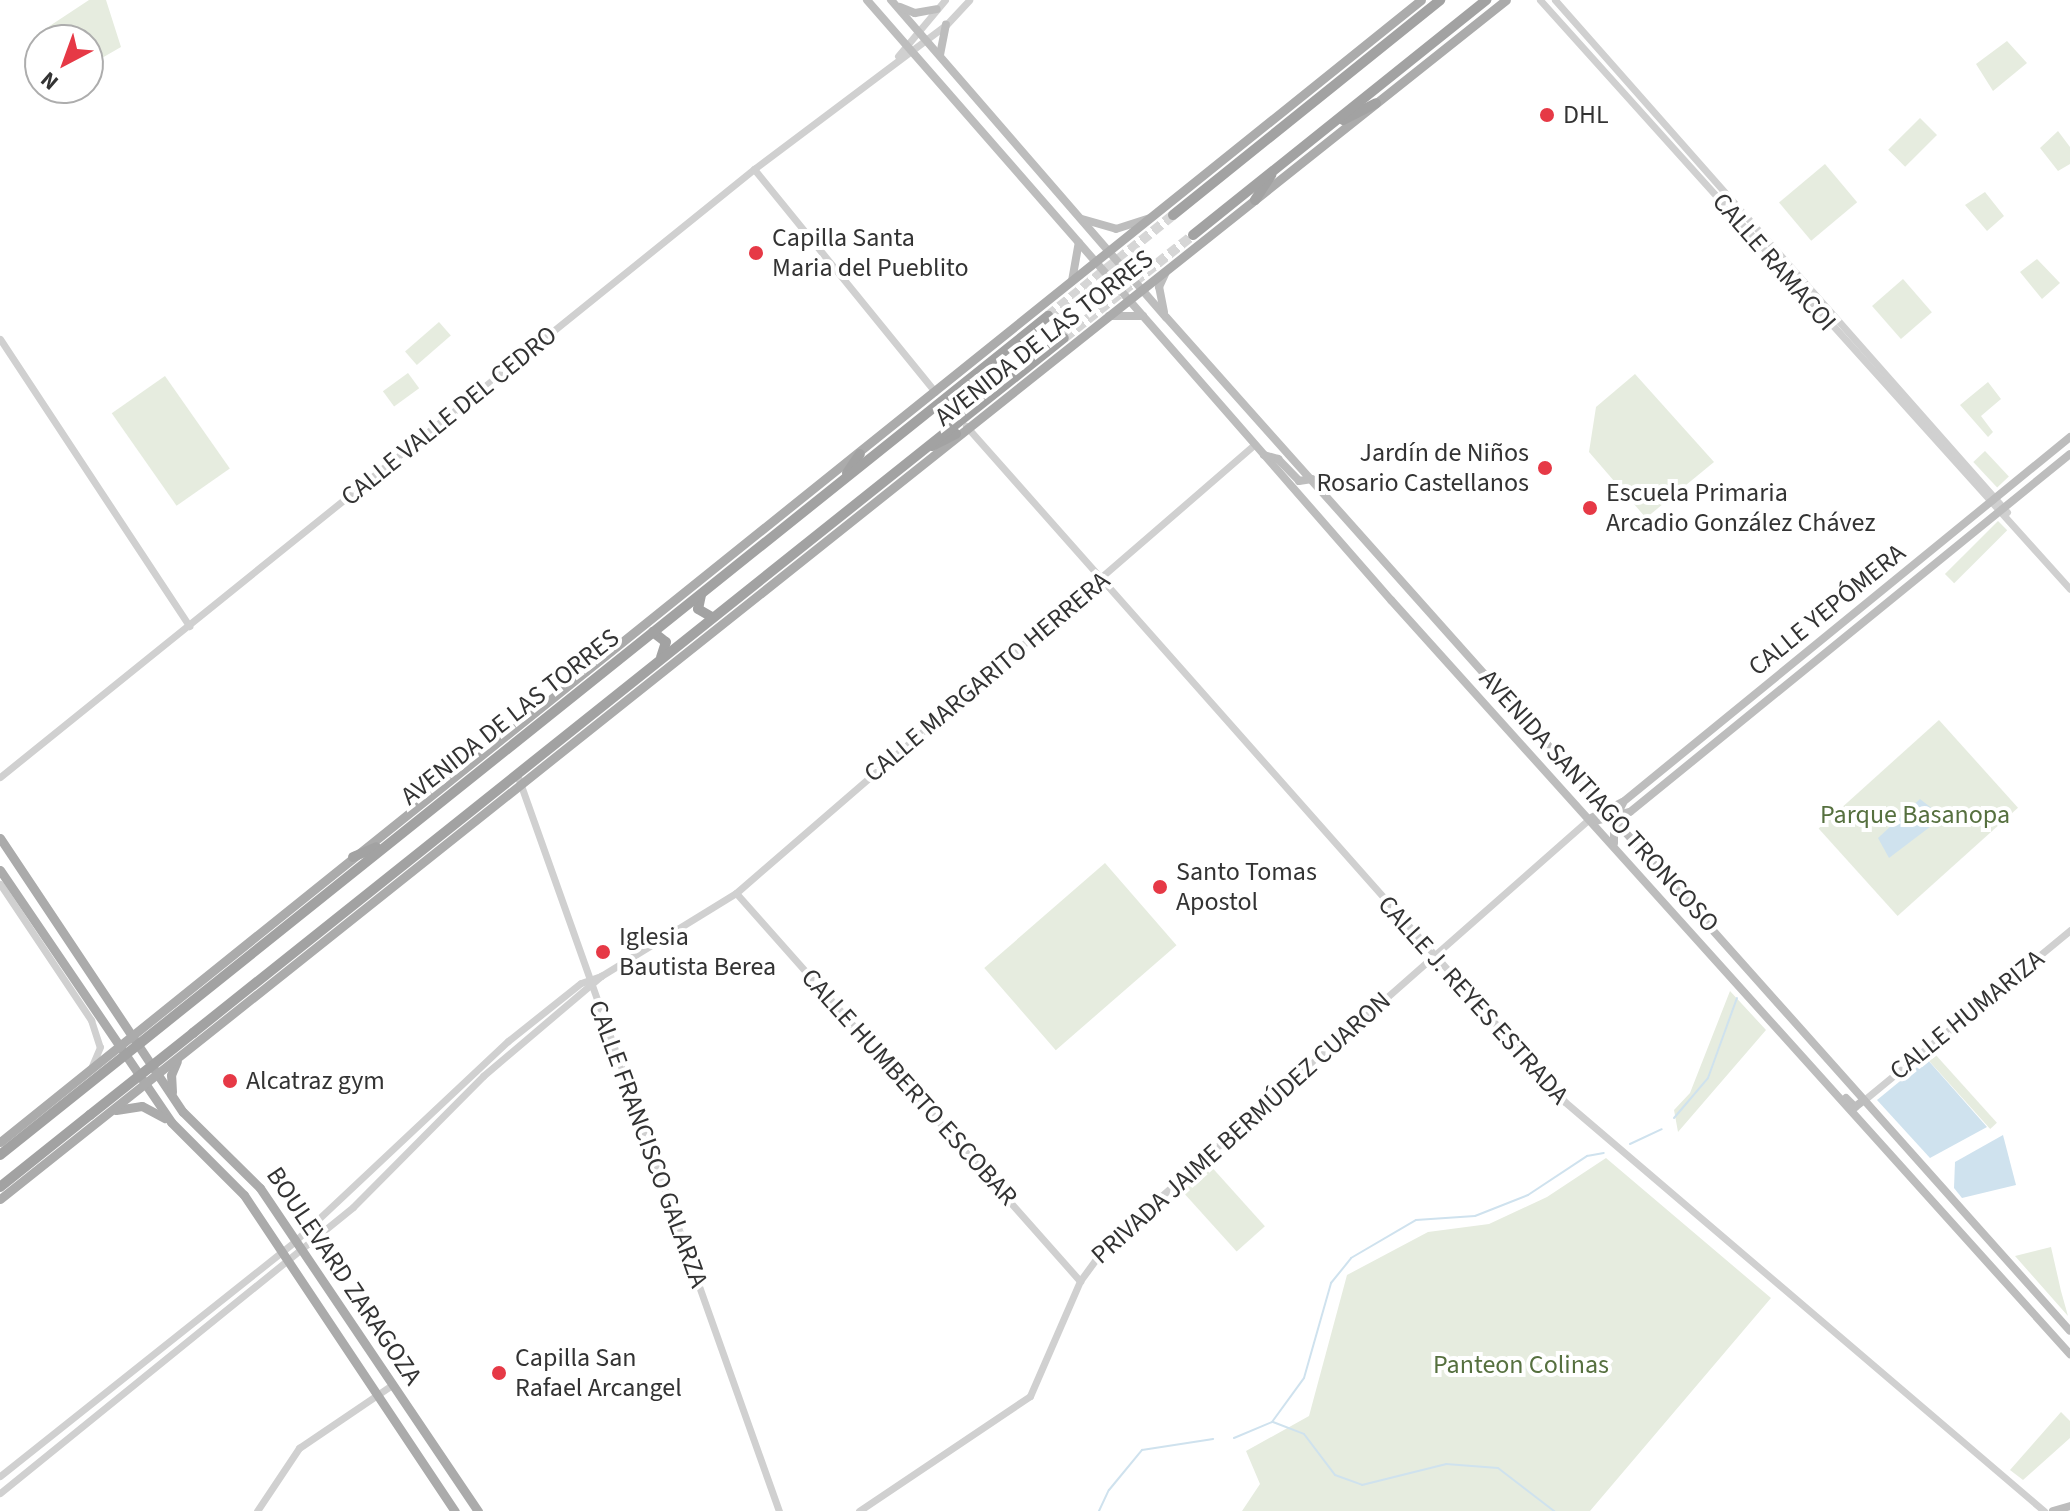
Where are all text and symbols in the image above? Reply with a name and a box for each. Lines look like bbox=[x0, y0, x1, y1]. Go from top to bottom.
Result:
north arrow bbox=[24, 24, 104, 104]
text: N bbox=[34, 64, 66, 97]
place label: DHL bbox=[1563, 99, 1609, 131]
marker: DHL bbox=[1538, 106, 1556, 124]
street label: CALLE RAMACOI bbox=[1706, 187, 1842, 337]
place label: Capilla Santa Maria del Pueblito bbox=[772, 222, 969, 284]
street label: AVENIDA DE LAS TORRES bbox=[929, 243, 1159, 433]
marker: Capilla Santa Maria del Pueblito bbox=[747, 244, 765, 262]
street label: CALLE VALLE DEL CEDRO bbox=[335, 319, 563, 513]
place label: Jardín de Niños Rosario Castellanos bbox=[1317, 437, 1529, 498]
marker: Jardín de Niños Rosario Castellanos bbox=[1536, 459, 1554, 477]
place label: Escuela Primaria Arcadio González Chávez bbox=[1606, 477, 1875, 538]
marker: Escuela Primaria Arcadio González Chávez bbox=[1581, 499, 1599, 517]
street label: CALLE YEPÓMERA bbox=[1742, 537, 1912, 683]
street label: CALLE MARGARITO HERRERA bbox=[858, 565, 1116, 789]
street label: AVENIDA DE LAS TORRES bbox=[395, 622, 625, 812]
street label: AVENIDA SANTIAGO TRONCOSO bbox=[1473, 663, 1725, 939]
park label: Parque Basanopa bbox=[1820, 799, 2010, 831]
place label: Santo Tomas Apostol bbox=[1176, 856, 1317, 918]
marker: Santo Tomas Apostol bbox=[1151, 878, 1169, 896]
street label: CALLE J. REYES ESTRADA bbox=[1371, 889, 1575, 1111]
place label: Iglesia Bautista Berea bbox=[619, 921, 776, 982]
marker: Iglesia Bautista Berea bbox=[594, 943, 612, 961]
street label: CALLE HUMARIZA bbox=[1884, 943, 2050, 1087]
street label: CALLE HUMBERTO ESCOBAR bbox=[794, 962, 1024, 1212]
street label: PRIVADA JAIME BERMÚDEZ CUARON bbox=[1085, 985, 1397, 1271]
street label: CALLE FRANCISCO GALARZA bbox=[582, 996, 714, 1292]
place label: Alcatraz gym bbox=[246, 1065, 385, 1097]
marker: Alcatraz gym bbox=[221, 1072, 239, 1090]
street label: BOULEVARD ZARAGOZA bbox=[259, 1161, 429, 1391]
place label: Capilla San Rafael Arcangel bbox=[515, 1342, 682, 1404]
park label: Panteon Colinas bbox=[1433, 1349, 1609, 1381]
marker: Capilla San Rafael Arcangel bbox=[490, 1364, 508, 1382]

